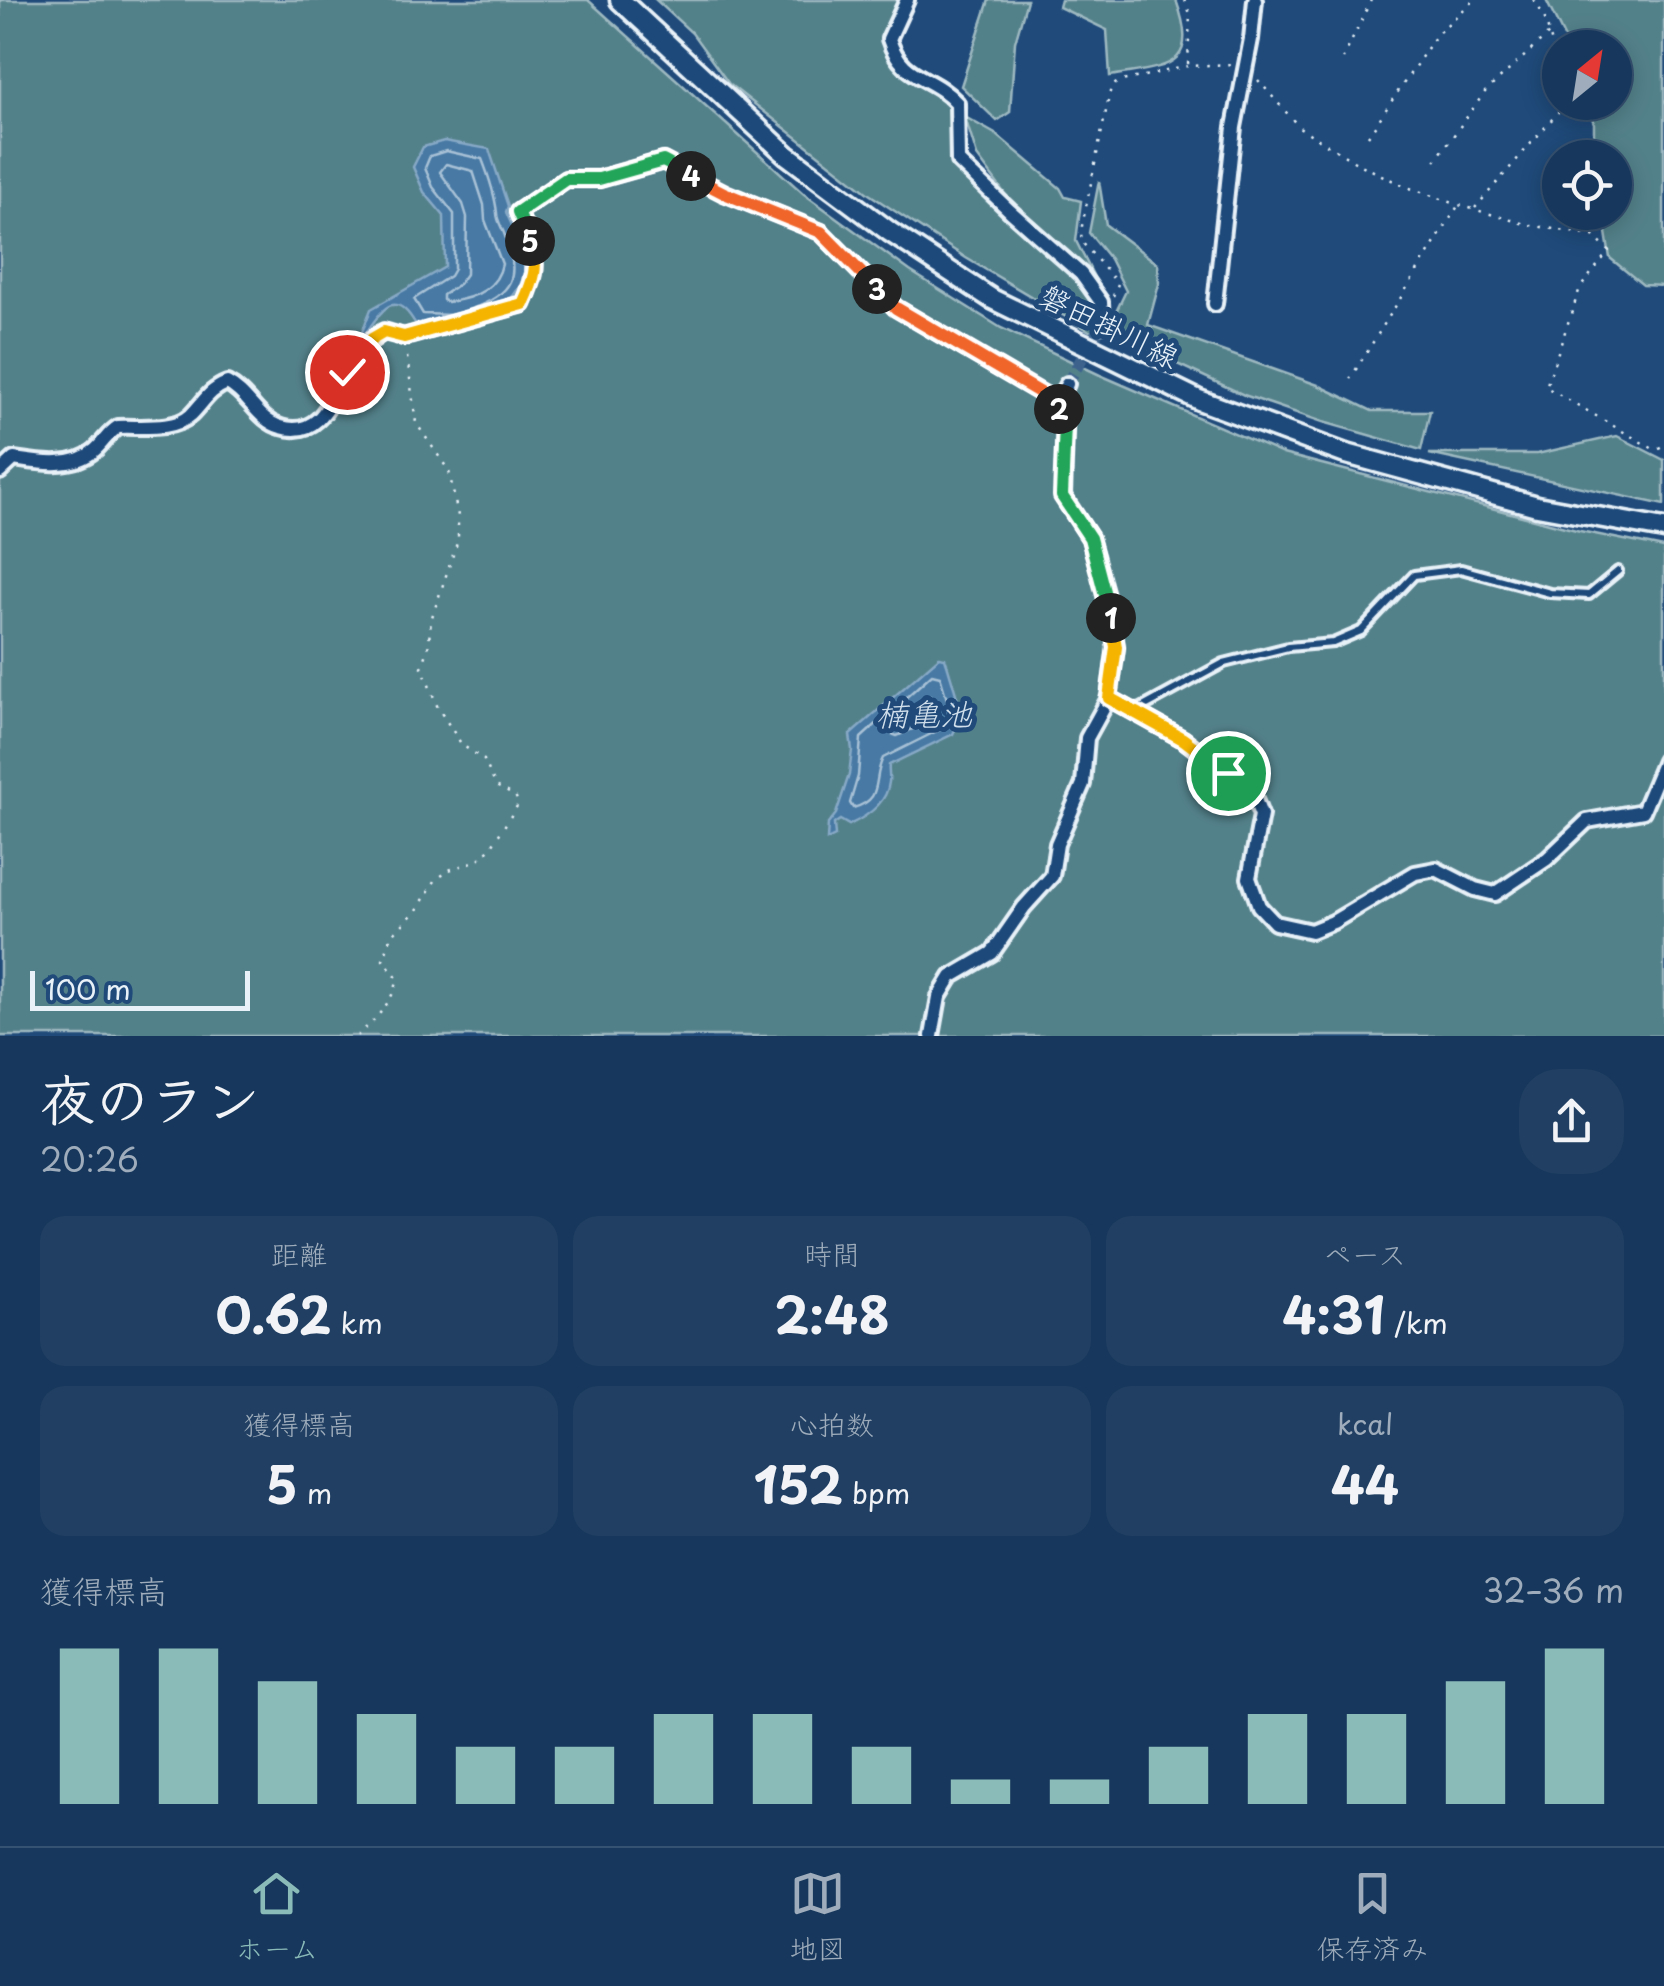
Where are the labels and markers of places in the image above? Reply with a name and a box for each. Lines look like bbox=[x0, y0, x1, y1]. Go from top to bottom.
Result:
pin: 4 bbox=[666, 151, 716, 201]
pin: 5 bbox=[505, 216, 555, 266]
pin: 3 bbox=[852, 264, 902, 314]
pin bbox=[305, 330, 390, 415]
pin: 2 bbox=[1034, 384, 1084, 434]
pin: 1 bbox=[1086, 593, 1136, 643]
pin bbox=[1186, 731, 1271, 816]

